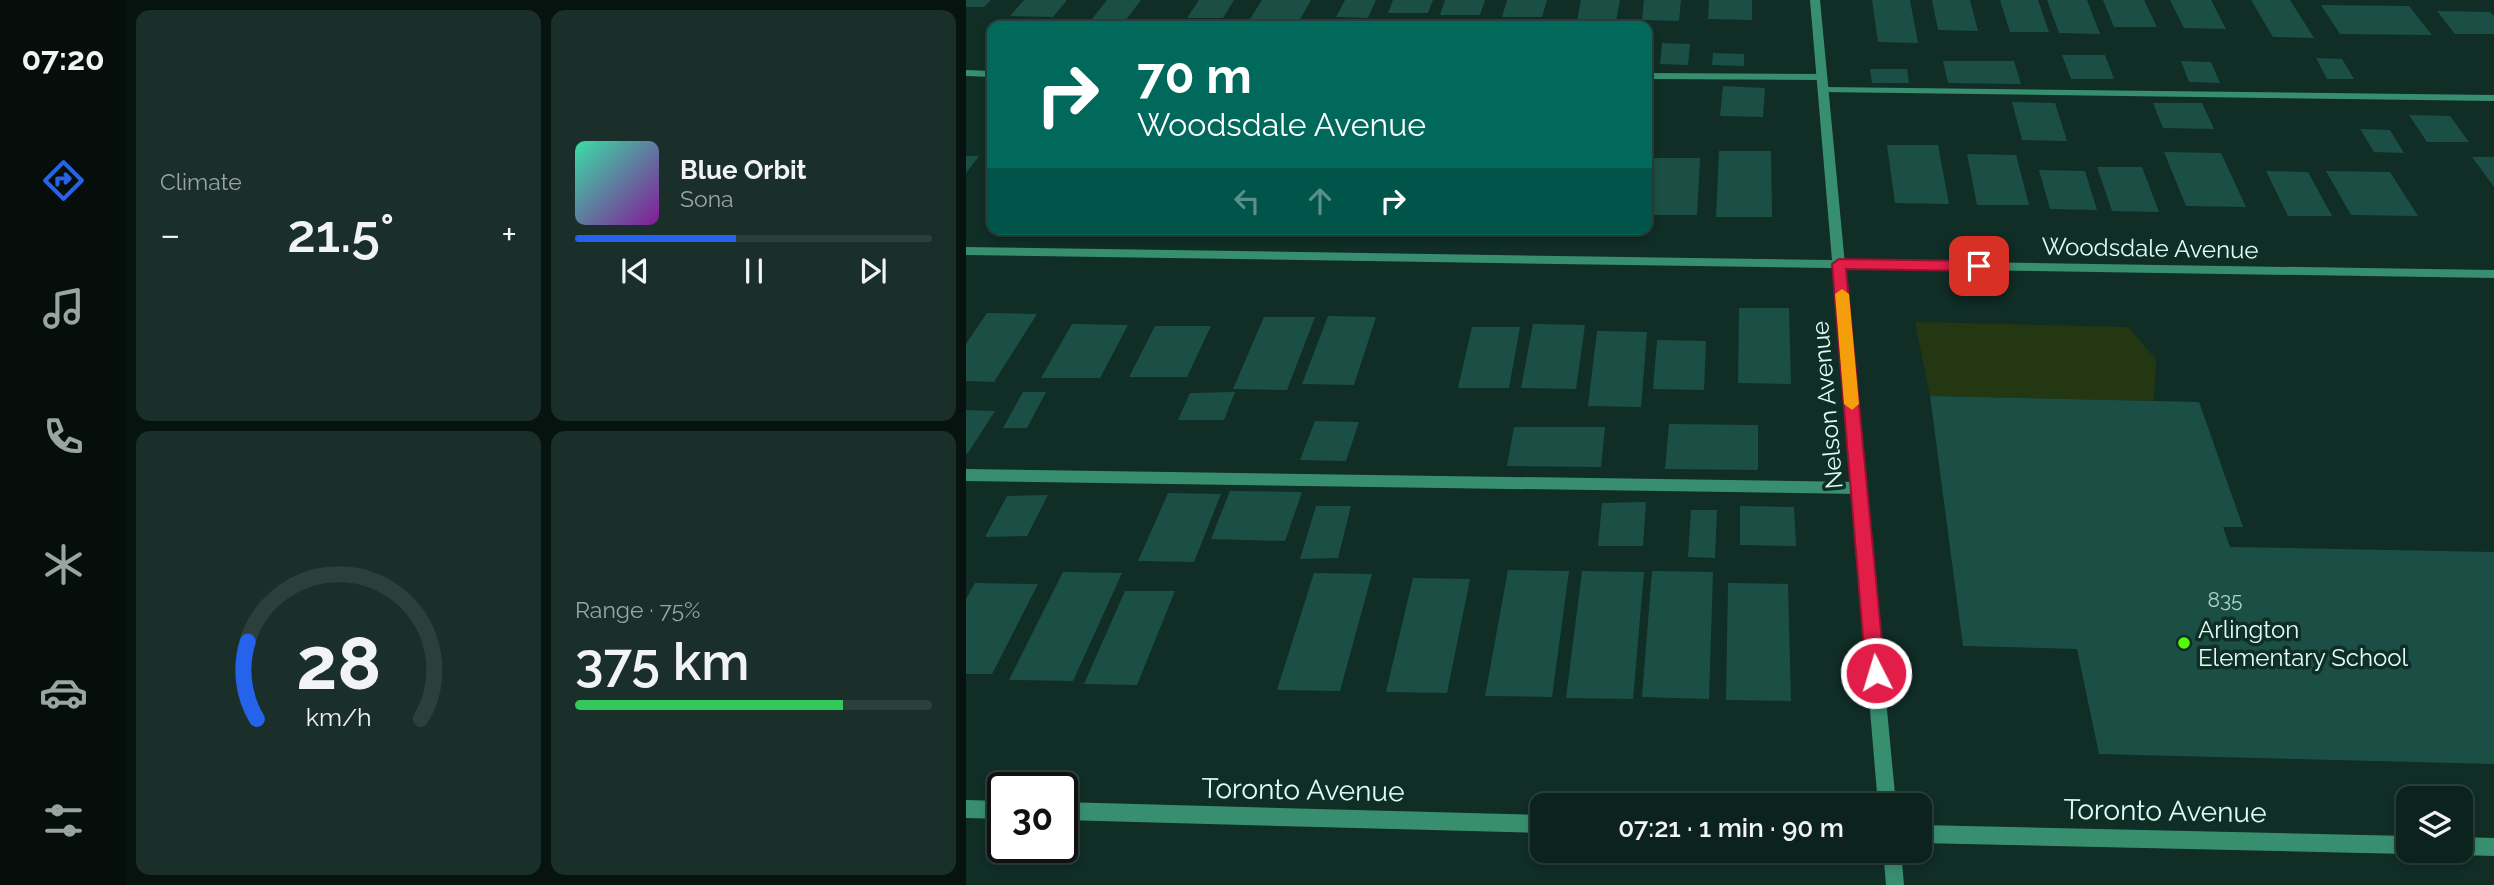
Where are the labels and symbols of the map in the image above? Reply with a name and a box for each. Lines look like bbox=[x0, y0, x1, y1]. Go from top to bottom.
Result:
street label: Woodsdale Avenue bbox=[2041, 232, 2259, 264]
pin bbox=[1949, 236, 2009, 296]
street label: Nelson Avenue bbox=[1805, 320, 1849, 490]
house number: 835 bbox=[2207, 587, 2243, 612]
place label: Arlington Elementary School bbox=[2198, 615, 2409, 672]
marker: Arlington Elementary School bbox=[2176, 635, 2192, 651]
position arrow bbox=[1839, 636, 1913, 710]
speed limit sign: 30 bbox=[987, 772, 1078, 863]
street label: Toronto Avenue bbox=[1201, 772, 1405, 808]
street label: Toronto Avenue bbox=[2063, 793, 2267, 829]

